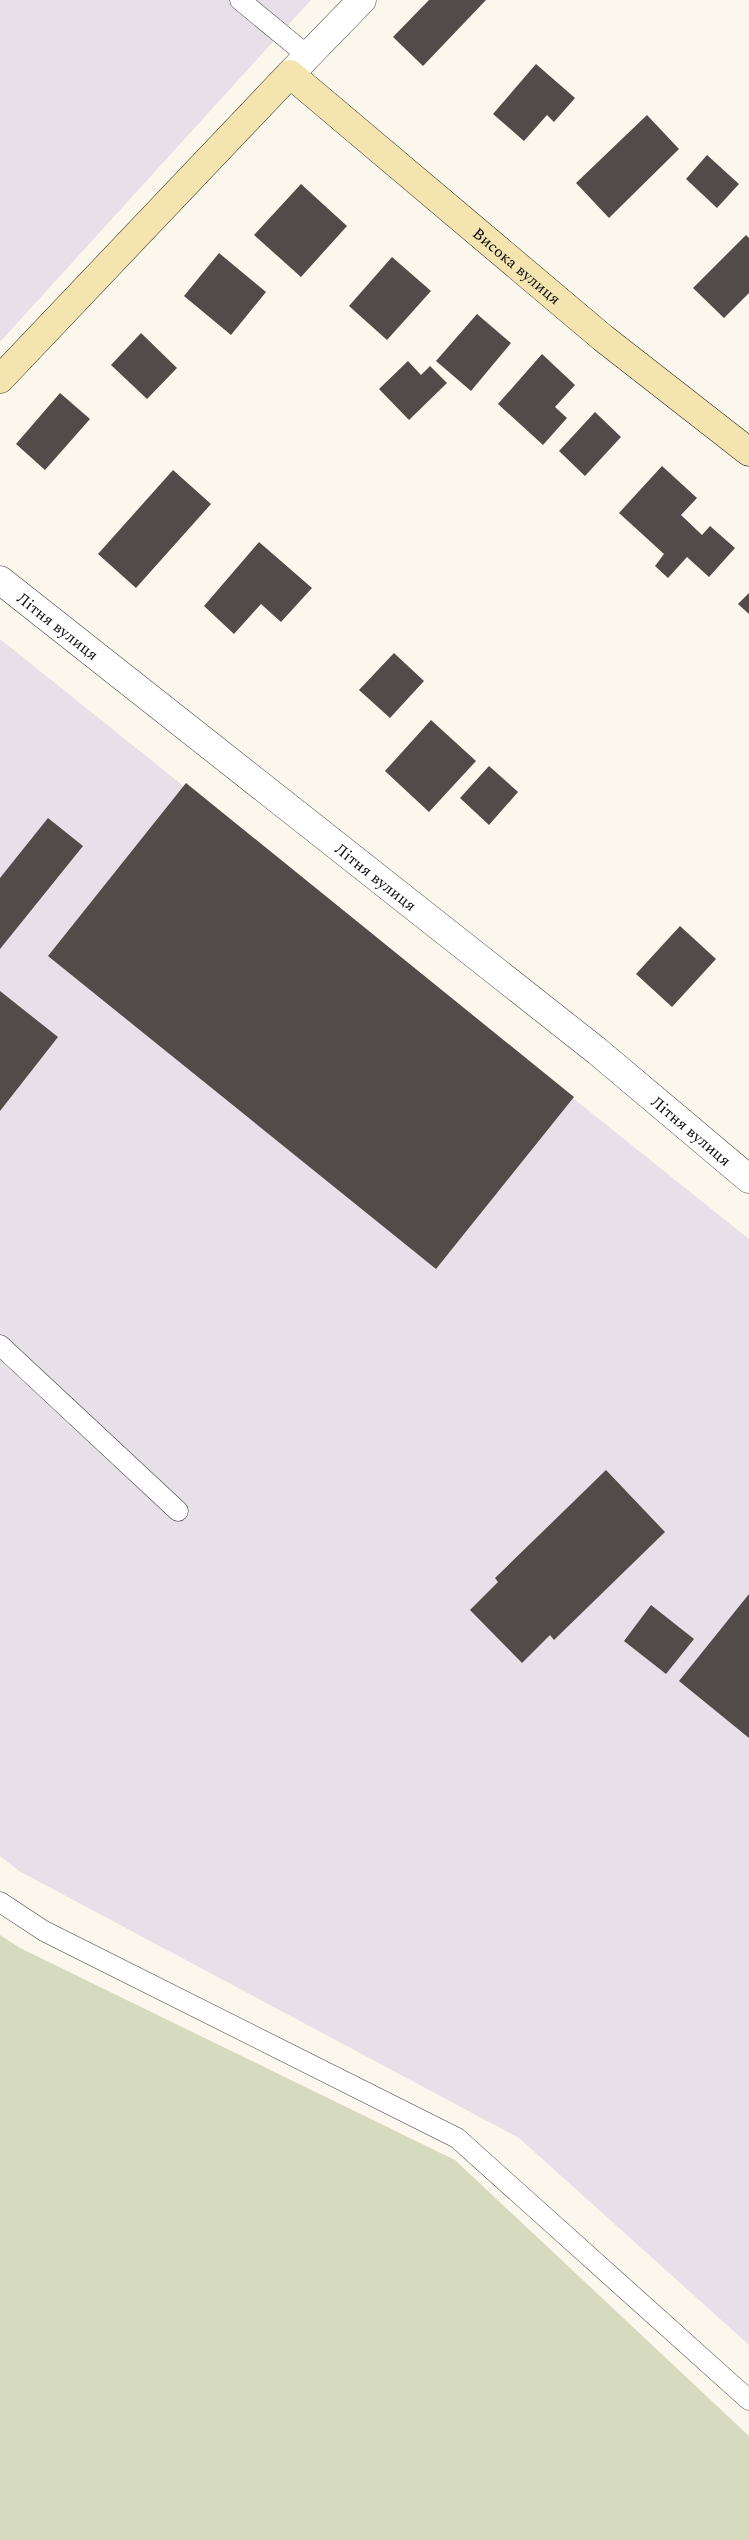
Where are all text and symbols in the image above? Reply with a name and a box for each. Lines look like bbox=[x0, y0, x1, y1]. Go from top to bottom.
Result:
street label: Висока вулиця bbox=[467, 222, 566, 311]
street label: Літня вулиця bbox=[11, 587, 104, 667]
street label: Літня вулиця bbox=[329, 838, 422, 917]
street label: Літня вулиця bbox=[645, 1090, 736, 1172]

